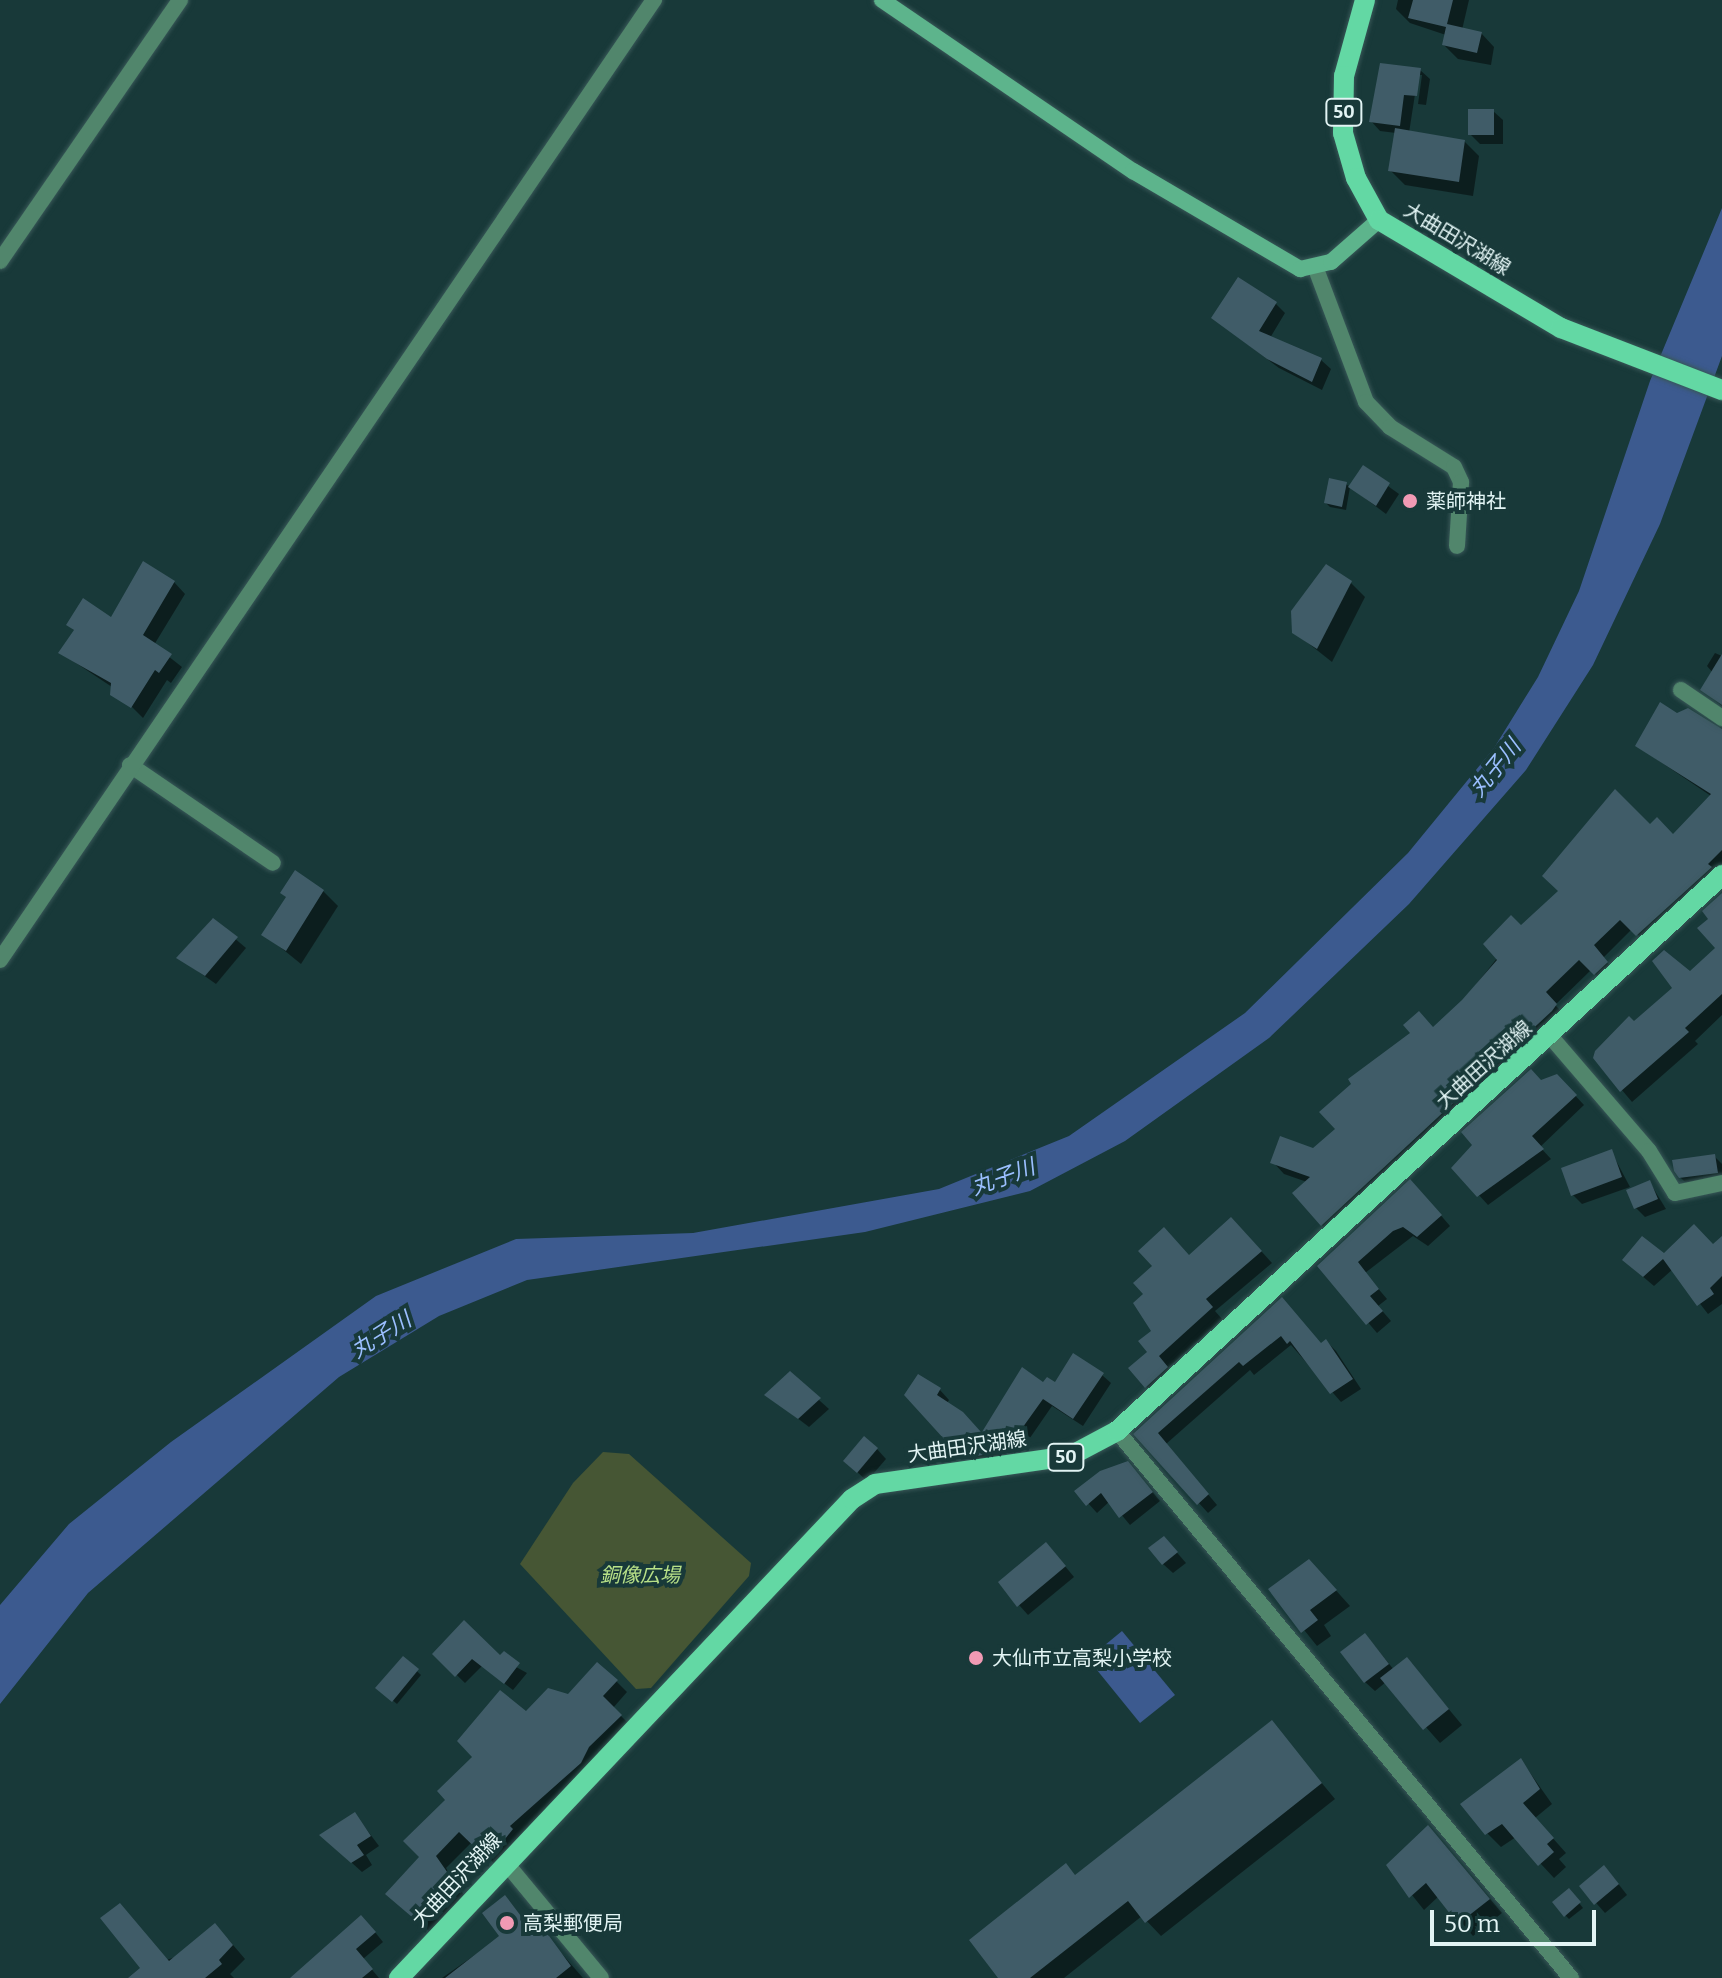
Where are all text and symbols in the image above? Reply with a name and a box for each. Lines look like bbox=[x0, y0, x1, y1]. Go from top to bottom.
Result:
road number: 50 bbox=[1324, 98, 1364, 126]
street label: 大曲田沢湖線 bbox=[1399, 198, 1515, 280]
place label: 薬師神社 bbox=[1426, 489, 1506, 513]
marker: 薬師神社 bbox=[1401, 492, 1419, 510]
water label: 丸子川 bbox=[1464, 734, 1526, 802]
street label: 大曲田沢湖線 bbox=[1431, 1016, 1537, 1114]
water label: 丸子川 bbox=[967, 1153, 1039, 1201]
water label: 丸子川 bbox=[346, 1306, 416, 1364]
street label: 大曲田沢湖線 bbox=[906, 1427, 1028, 1467]
road number: 50 bbox=[1046, 1443, 1086, 1471]
park label: 銅像広場 bbox=[600, 1563, 680, 1587]
place label: 大仙市立高梨小学校 bbox=[992, 1646, 1172, 1670]
marker: 大仙市立高梨小学校 bbox=[967, 1649, 985, 1667]
street label: 大曲田沢湖線 bbox=[407, 1828, 507, 1932]
scale bar bbox=[1434, 1894, 1600, 1944]
text: 50 m bbox=[1444, 1910, 1500, 1938]
place label: 高梨郵便局 bbox=[523, 1911, 623, 1935]
marker: 高梨郵便局 bbox=[498, 1914, 516, 1932]

